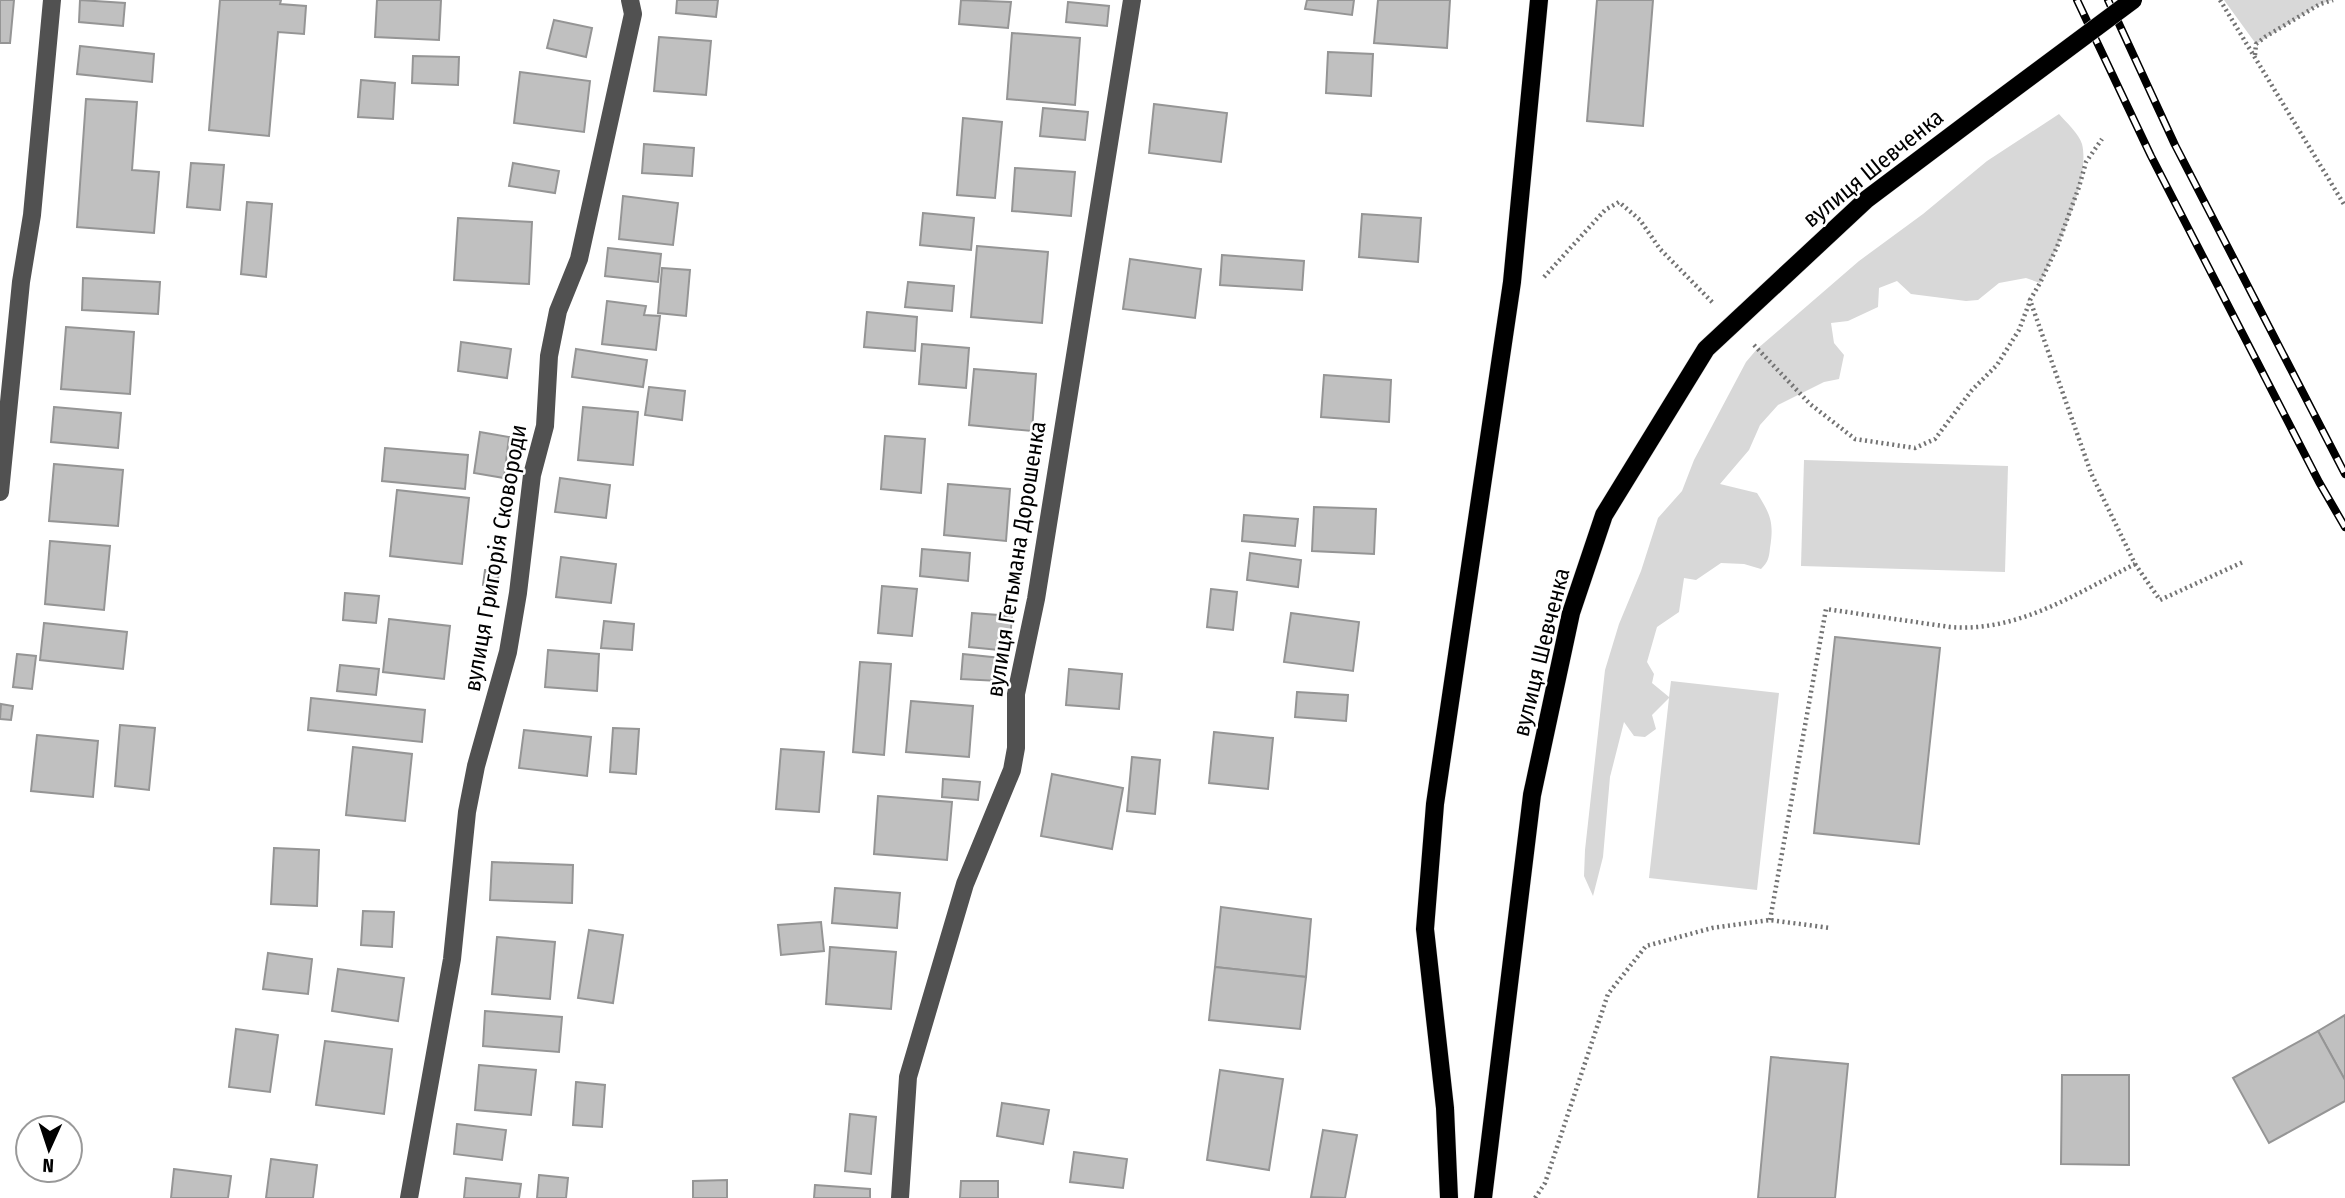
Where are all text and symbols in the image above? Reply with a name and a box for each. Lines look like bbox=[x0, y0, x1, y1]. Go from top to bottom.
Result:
street label: вулиця Шевченка bbox=[1797, 103, 1949, 233]
street label: вулиця Гетьмана Дорошенка bbox=[980, 419, 1052, 699]
street label: вулиця Григорія Сковороди bbox=[458, 422, 532, 694]
street label: вулиця Шевченка bbox=[1507, 565, 1575, 739]
north arrow bbox=[14, 1114, 84, 1184]
text: N bbox=[42, 1154, 54, 1177]

